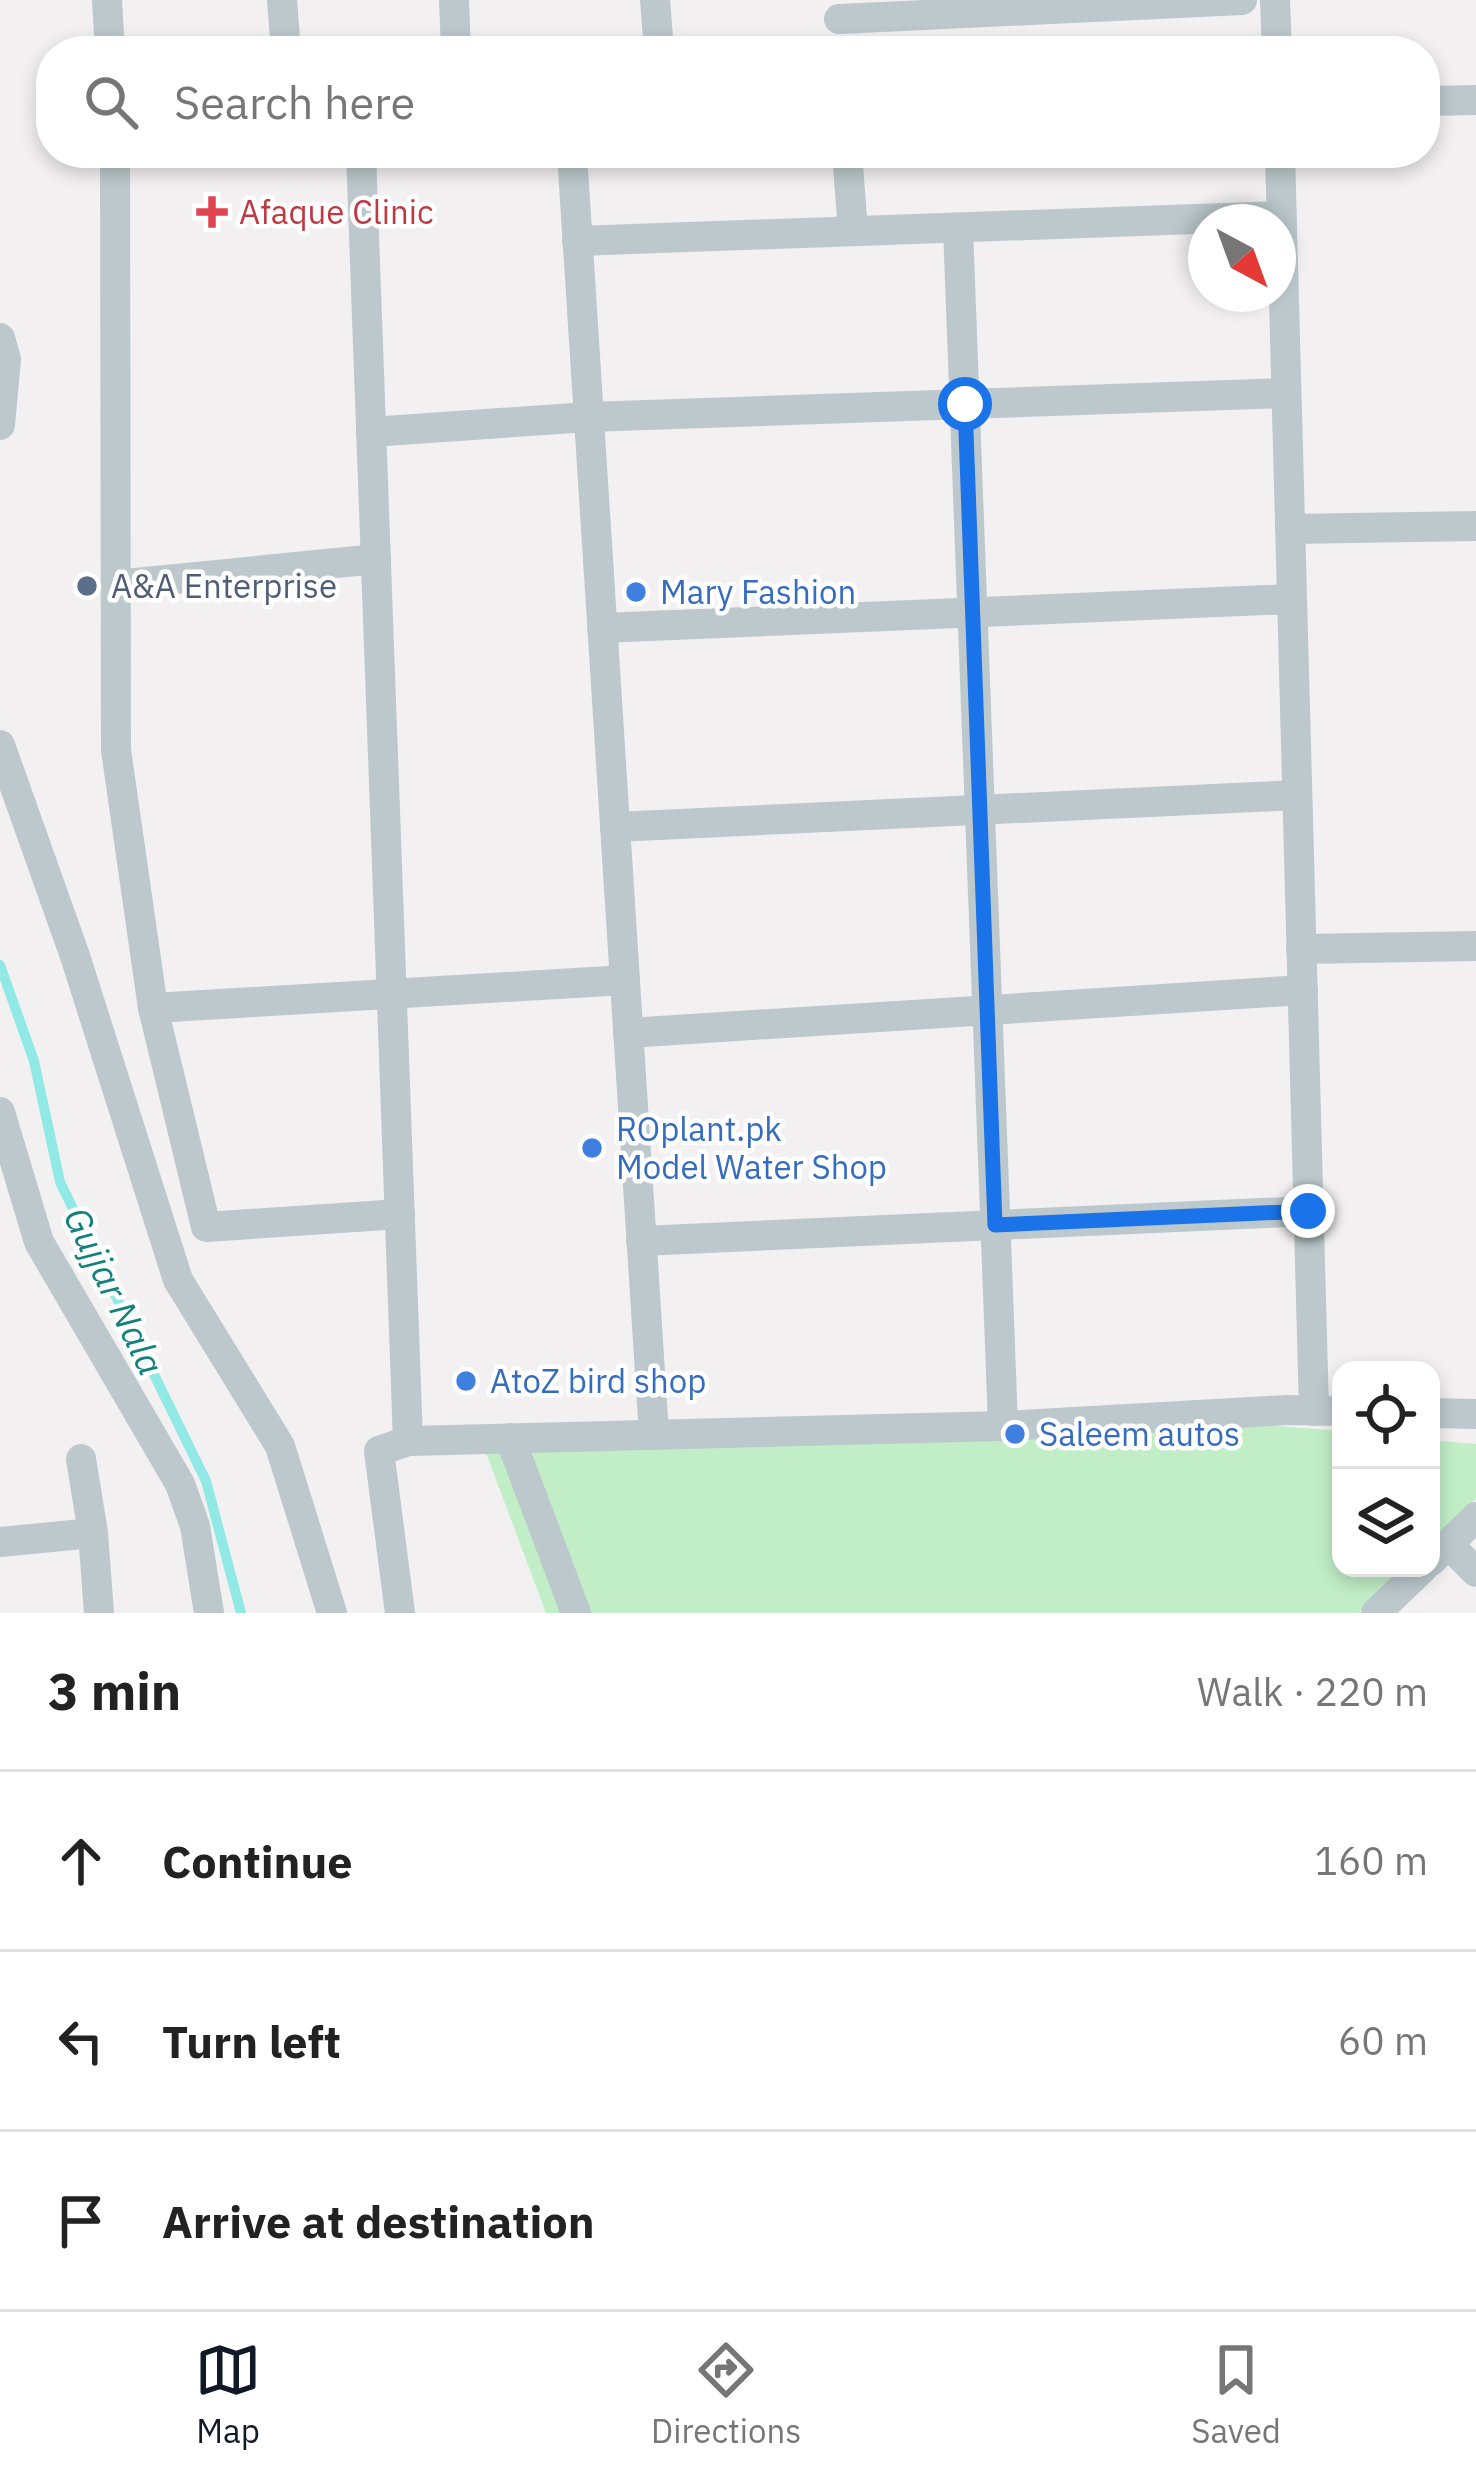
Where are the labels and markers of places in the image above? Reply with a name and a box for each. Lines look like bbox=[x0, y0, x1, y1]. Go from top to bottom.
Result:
place label: Afaque Clinic bbox=[239, 190, 434, 233]
marker: Afaque Clinic bbox=[196, 196, 228, 228]
place label: A&A Enterprise bbox=[111, 564, 337, 607]
place label: Mary Fashion bbox=[660, 570, 856, 613]
marker: A&A Enterprise bbox=[74, 573, 100, 599]
marker: Mary Fashion bbox=[623, 579, 649, 605]
place label: ROplant.pk Model Water Shop bbox=[616, 1107, 887, 1188]
marker: ROplant.pk Model Water Shop bbox=[579, 1135, 605, 1161]
place label: AtoZ bird shop bbox=[490, 1359, 706, 1402]
marker: AtoZ bird shop bbox=[453, 1368, 479, 1394]
place label: Saleem autos bbox=[1039, 1412, 1240, 1455]
marker: Saleem autos bbox=[1002, 1421, 1028, 1447]

